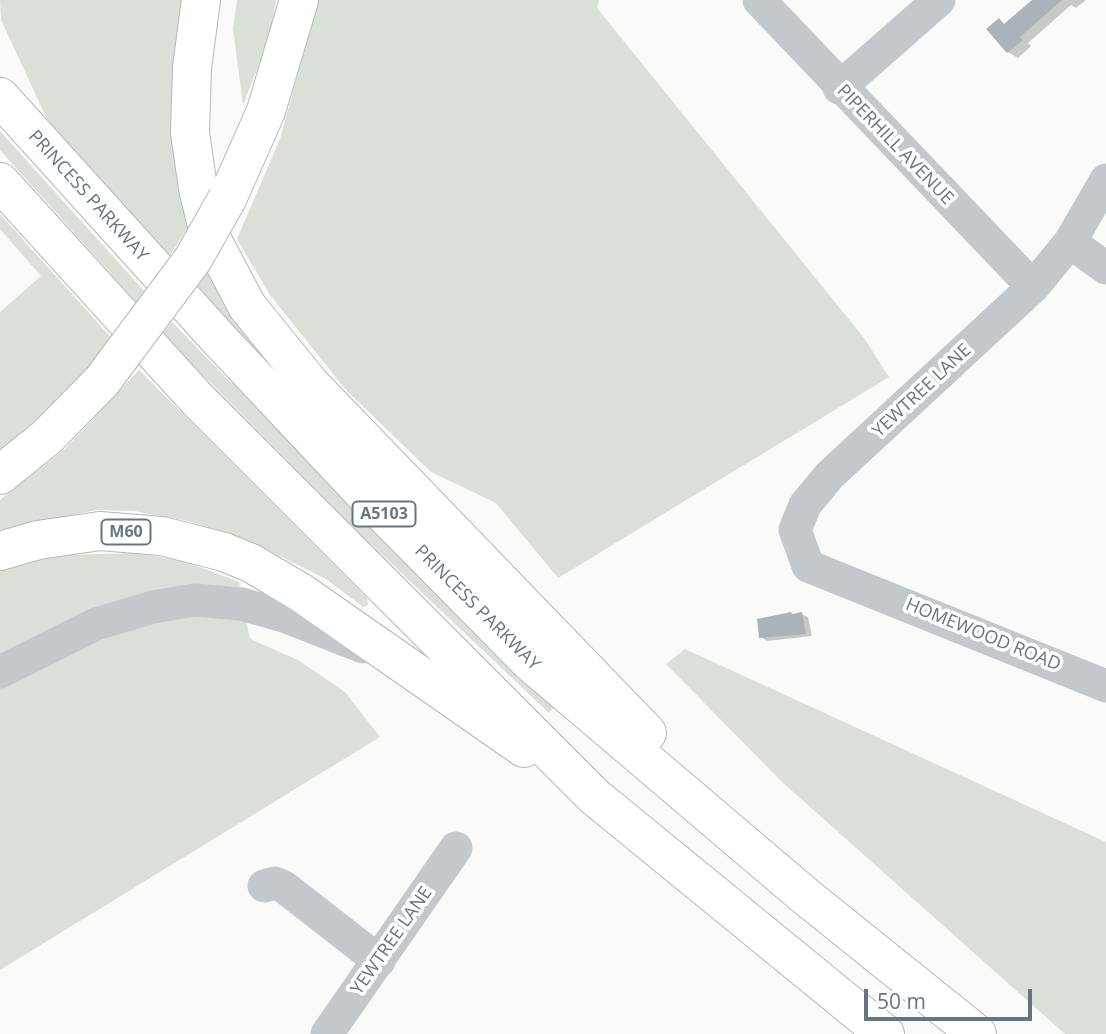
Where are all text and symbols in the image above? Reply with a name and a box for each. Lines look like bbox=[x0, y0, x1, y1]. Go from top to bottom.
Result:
street label: PIPERHILL AVENUE bbox=[832, 81, 958, 209]
street label: PRINCESS PARKWAY bbox=[24, 126, 152, 266]
street label: YEWTREE LANE bbox=[868, 340, 976, 442]
road number: A5103 bbox=[352, 502, 416, 526]
road number: M60 bbox=[102, 520, 150, 544]
street label: PRINCESS PARKWAY bbox=[410, 541, 544, 675]
street label: HOMEWOOD ROAD bbox=[902, 594, 1064, 676]
street label: YEWTREE LANE bbox=[347, 883, 437, 999]
scale bar bbox=[868, 974, 1036, 1018]
text: 50 m bbox=[877, 987, 926, 1015]

